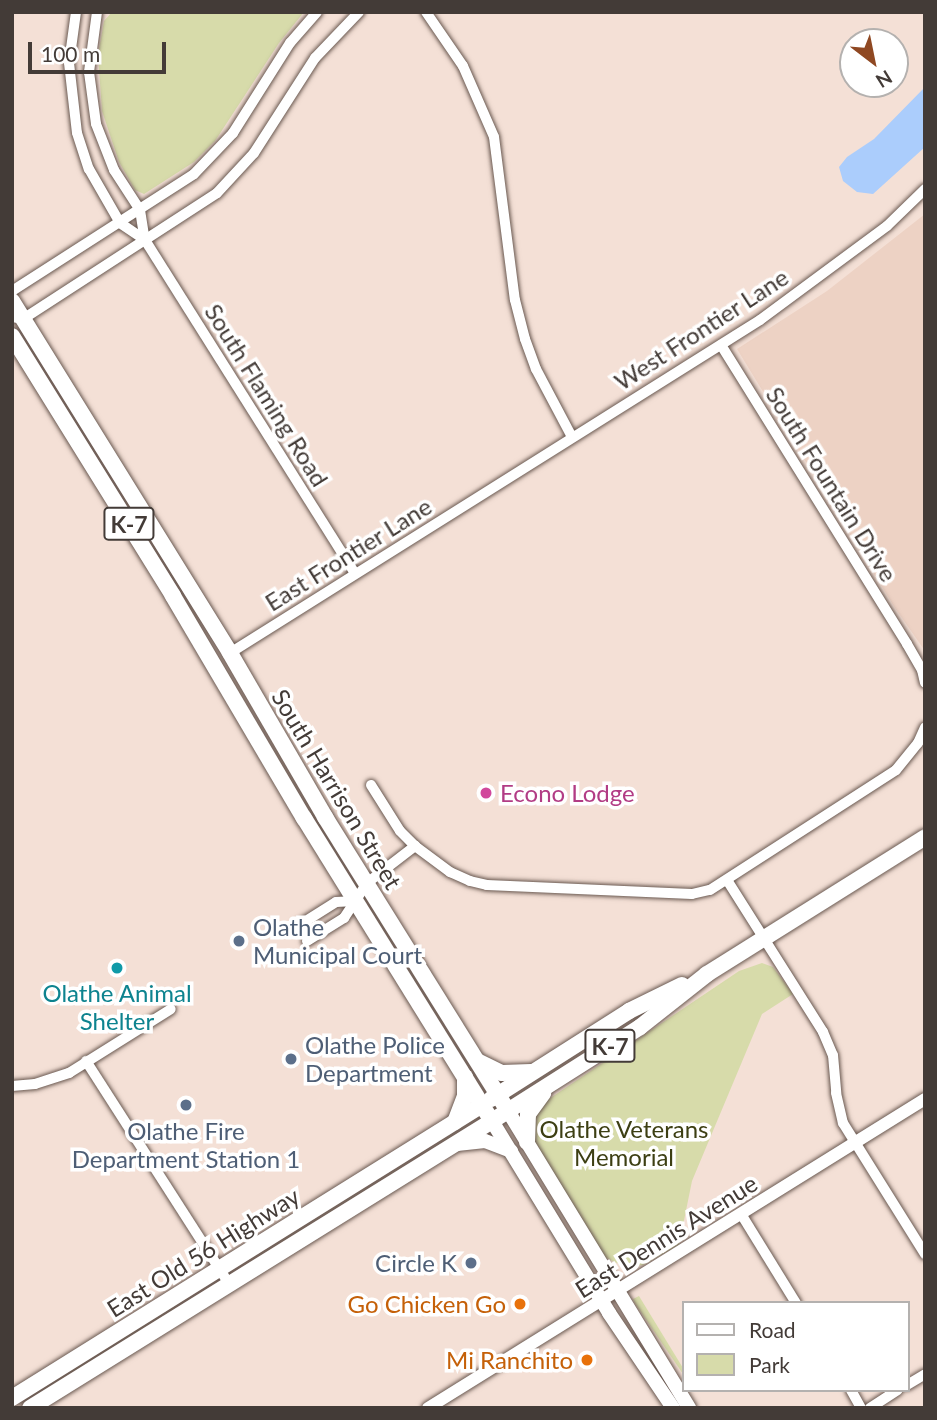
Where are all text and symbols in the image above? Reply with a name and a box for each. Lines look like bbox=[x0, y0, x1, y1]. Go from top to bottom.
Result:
scale bar bbox=[32, 28, 170, 72]
north arrow bbox=[839, 28, 909, 98]
text: 100 m bbox=[41, 41, 100, 66]
text: N bbox=[872, 66, 897, 93]
street label: West Frontier Lane bbox=[609, 262, 793, 396]
street label: South Flaming Road bbox=[199, 298, 335, 492]
street label: South Fountain Drive bbox=[760, 381, 904, 587]
street label: East Frontier Lane bbox=[259, 491, 437, 617]
road number: K-7 bbox=[103, 504, 155, 544]
street label: South Harrison Street bbox=[266, 684, 408, 894]
place label: Econo Lodge bbox=[500, 779, 635, 807]
marker: Econo Lodge bbox=[478, 785, 494, 801]
place label: Olathe Municipal Court bbox=[253, 913, 422, 969]
marker: Olathe Municipal Court bbox=[231, 933, 247, 949]
marker: Olathe Animal Shelter bbox=[109, 960, 125, 976]
place label: Olathe Animal Shelter bbox=[42, 979, 192, 1035]
road number: K-7 bbox=[584, 1026, 636, 1065]
place label: Olathe Police Department bbox=[305, 1031, 445, 1087]
marker: Olathe Police Department bbox=[283, 1051, 299, 1067]
marker: Olathe Fire Department Station 1 bbox=[178, 1097, 194, 1113]
park label: Olathe Veterans Memorial bbox=[539, 1115, 709, 1171]
place label: Olathe Fire Department Station 1 bbox=[72, 1117, 300, 1173]
street label: East Dennis Avenue bbox=[569, 1168, 763, 1304]
street label: East Old 56 Highway bbox=[101, 1181, 305, 1323]
place label: Circle K bbox=[375, 1249, 457, 1277]
marker: Circle K bbox=[463, 1255, 479, 1271]
place label: Go Chicken Go bbox=[348, 1290, 506, 1318]
marker: Go Chicken Go bbox=[512, 1296, 528, 1312]
legend bbox=[682, 1301, 909, 1392]
text: Road bbox=[749, 1317, 796, 1342]
place label: Mi Ranchito bbox=[446, 1346, 573, 1374]
marker: Mi Ranchito bbox=[579, 1352, 595, 1368]
text: Park bbox=[749, 1352, 790, 1377]

